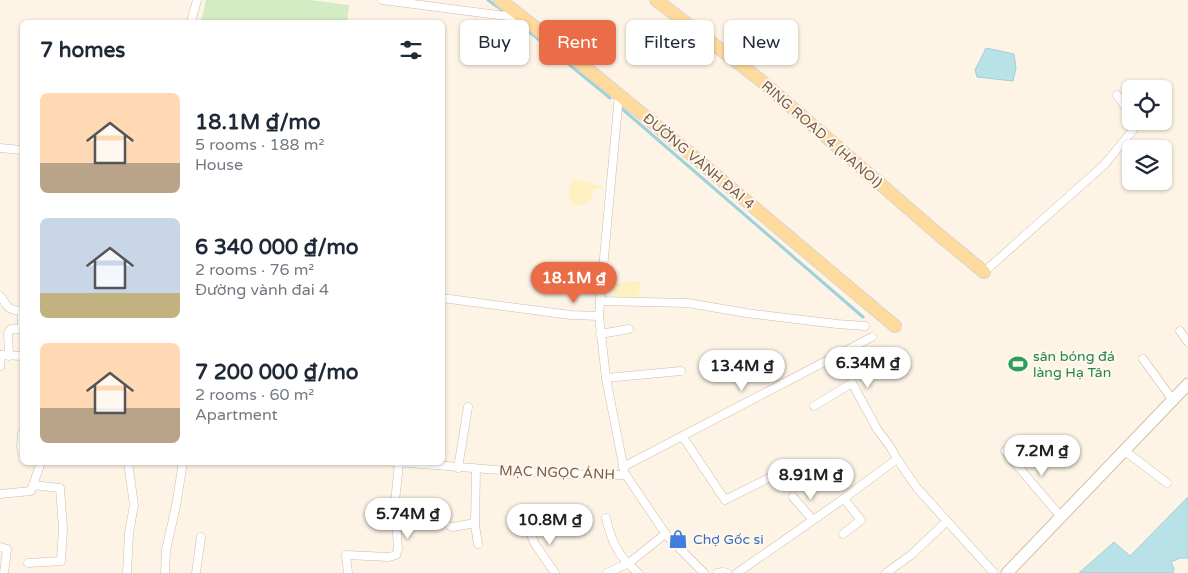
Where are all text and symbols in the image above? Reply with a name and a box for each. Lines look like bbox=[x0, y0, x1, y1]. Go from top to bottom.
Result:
chip: Buy bbox=[460, 20, 529, 65]
chip: Rent bbox=[539, 20, 616, 65]
chip: Filters bbox=[626, 20, 714, 65]
chip: New bbox=[724, 20, 798, 65]
icon: filters bbox=[397, 36, 425, 64]
text: 7 homes bbox=[40, 38, 125, 63]
street label: RING ROAD 4 (HANOI) bbox=[758, 77, 886, 191]
map controls bbox=[1122, 80, 1172, 190]
button: locate bbox=[1122, 80, 1172, 130]
text: 18.1M ₫/mo bbox=[195, 110, 321, 135]
street label: ĐƯỜNG VÀNH ĐAI 4 bbox=[639, 110, 758, 213]
icon: home bbox=[80, 113, 140, 173]
text: 5 rooms · 188 m² bbox=[195, 135, 324, 155]
button: layers bbox=[1122, 140, 1172, 190]
text: House bbox=[195, 155, 243, 175]
text: 6 340 000 ₫/mo bbox=[195, 235, 359, 260]
icon: home bbox=[80, 238, 140, 298]
text: 2 rooms · 76 m² bbox=[195, 260, 314, 280]
pin: 18.1M ₫ bbox=[528, 262, 620, 304]
text: 18.1M ₫ bbox=[542, 268, 606, 288]
text: Đường vành đai 4 bbox=[195, 280, 329, 300]
pin: 6.34M ₫ bbox=[822, 346, 914, 389]
place label: sân bóng đá làng Hạ Tân bbox=[1033, 348, 1115, 381]
pin: 13.4M ₫ bbox=[696, 350, 788, 392]
text: 6.34M ₫ bbox=[836, 353, 900, 373]
sports icon: sân bóng đá làng Hạ Tân bbox=[1007, 353, 1029, 375]
text: 13.4M ₫ bbox=[710, 356, 774, 376]
text: 7 200 000 ₫/mo bbox=[195, 360, 359, 385]
icon: home bbox=[80, 363, 140, 423]
text: 2 rooms · 60 m² bbox=[195, 385, 314, 405]
text: Apartment bbox=[195, 405, 278, 425]
pin: 7.2M ₫ bbox=[1001, 434, 1083, 477]
text: 7.2M ₫ bbox=[1015, 441, 1069, 461]
pin: 8.91M ₫ bbox=[765, 458, 857, 501]
street label: MẠC NGỌC ÁNH bbox=[499, 462, 615, 483]
text: 8.91M ₫ bbox=[779, 465, 843, 485]
pin: 5.74M ₫ bbox=[362, 498, 454, 540]
text: 5.74M ₫ bbox=[376, 504, 440, 524]
pin: 10.8M ₫ bbox=[504, 504, 596, 546]
text: 10.8M ₫ bbox=[518, 510, 582, 530]
shop icon: Chợ Gốc si bbox=[667, 528, 689, 550]
place label: Chợ Gốc si bbox=[693, 531, 764, 548]

